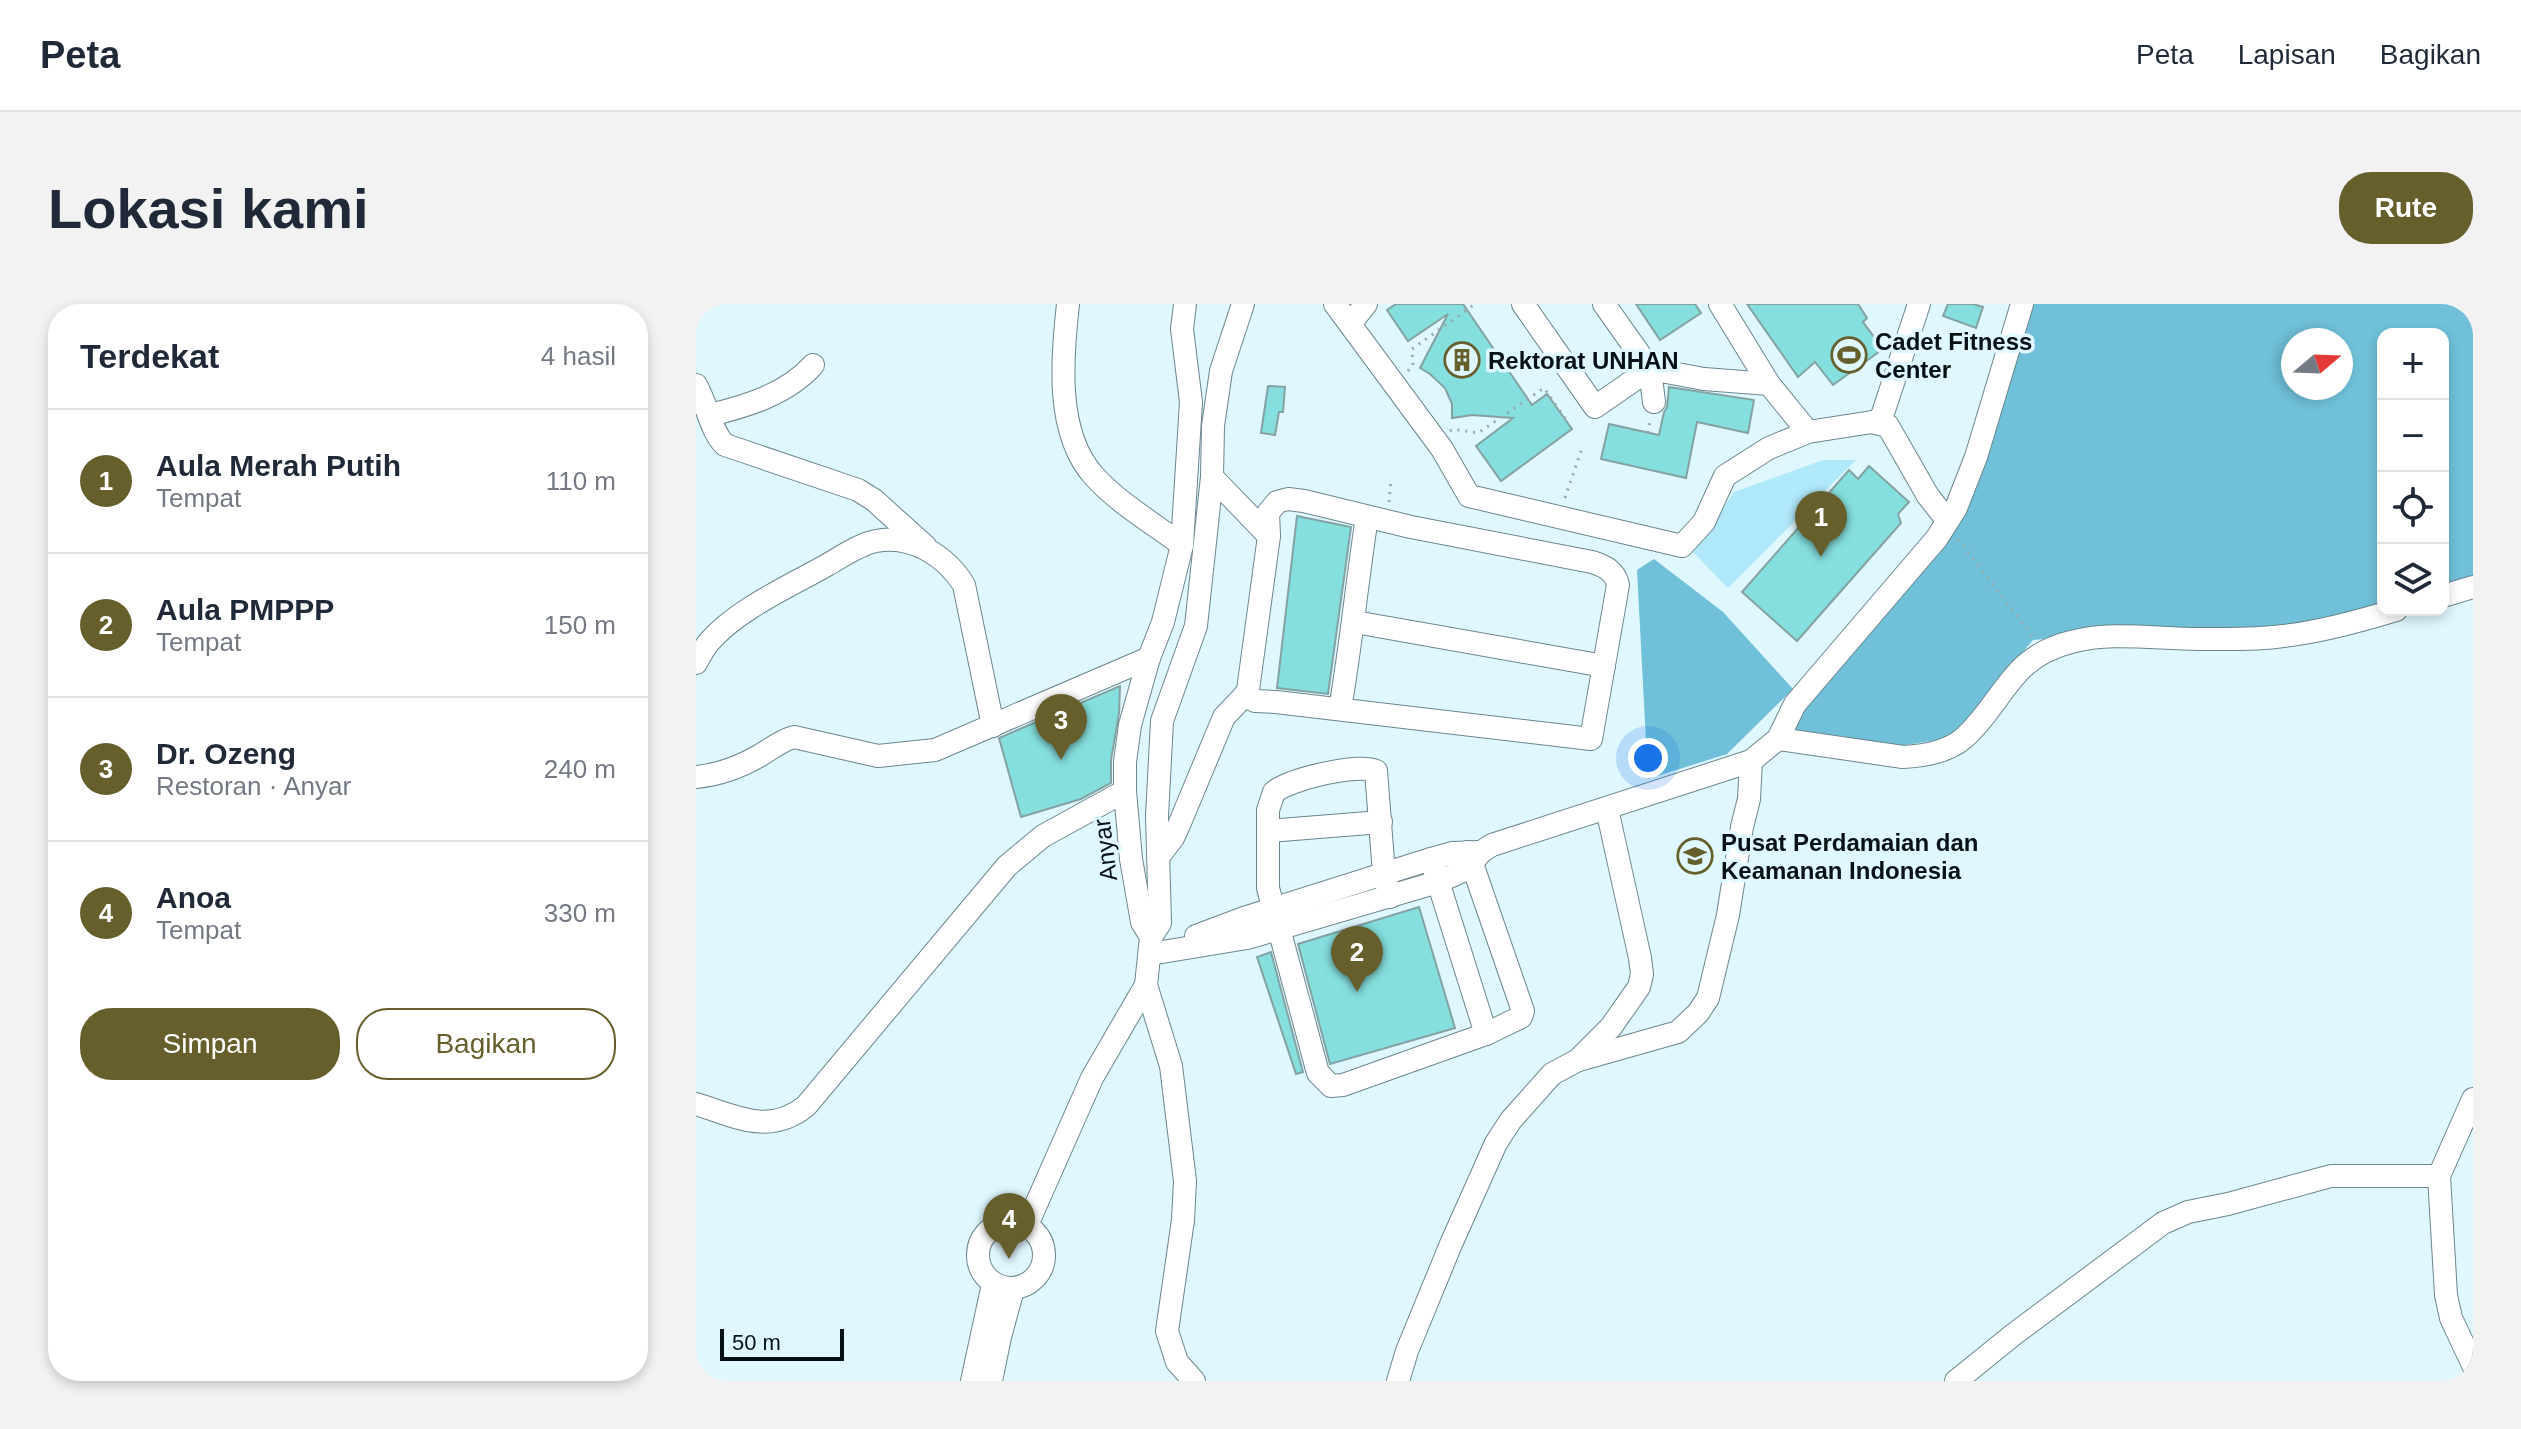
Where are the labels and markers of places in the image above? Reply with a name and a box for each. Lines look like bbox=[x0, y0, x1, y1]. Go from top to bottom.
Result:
place label: Cadet Fitness Center bbox=[1875, 328, 2032, 383]
sports icon: Cadet Fitness Center bbox=[1830, 336, 1868, 374]
building icon: Rektorat UNHAN bbox=[1443, 341, 1481, 379]
place label: Rektorat UNHAN bbox=[1488, 347, 1679, 374]
pin: 1 bbox=[1795, 491, 1847, 557]
pin: 3 bbox=[1035, 694, 1087, 760]
place label: Pusat Perdamaian dan Keamanan Indonesia bbox=[1721, 829, 1978, 884]
school or university icon: Pusat Perdamaian dan Keamanan Indonesia bbox=[1676, 837, 1714, 875]
pin: 2 bbox=[1331, 926, 1383, 992]
pin: 4 bbox=[983, 1193, 1035, 1259]

